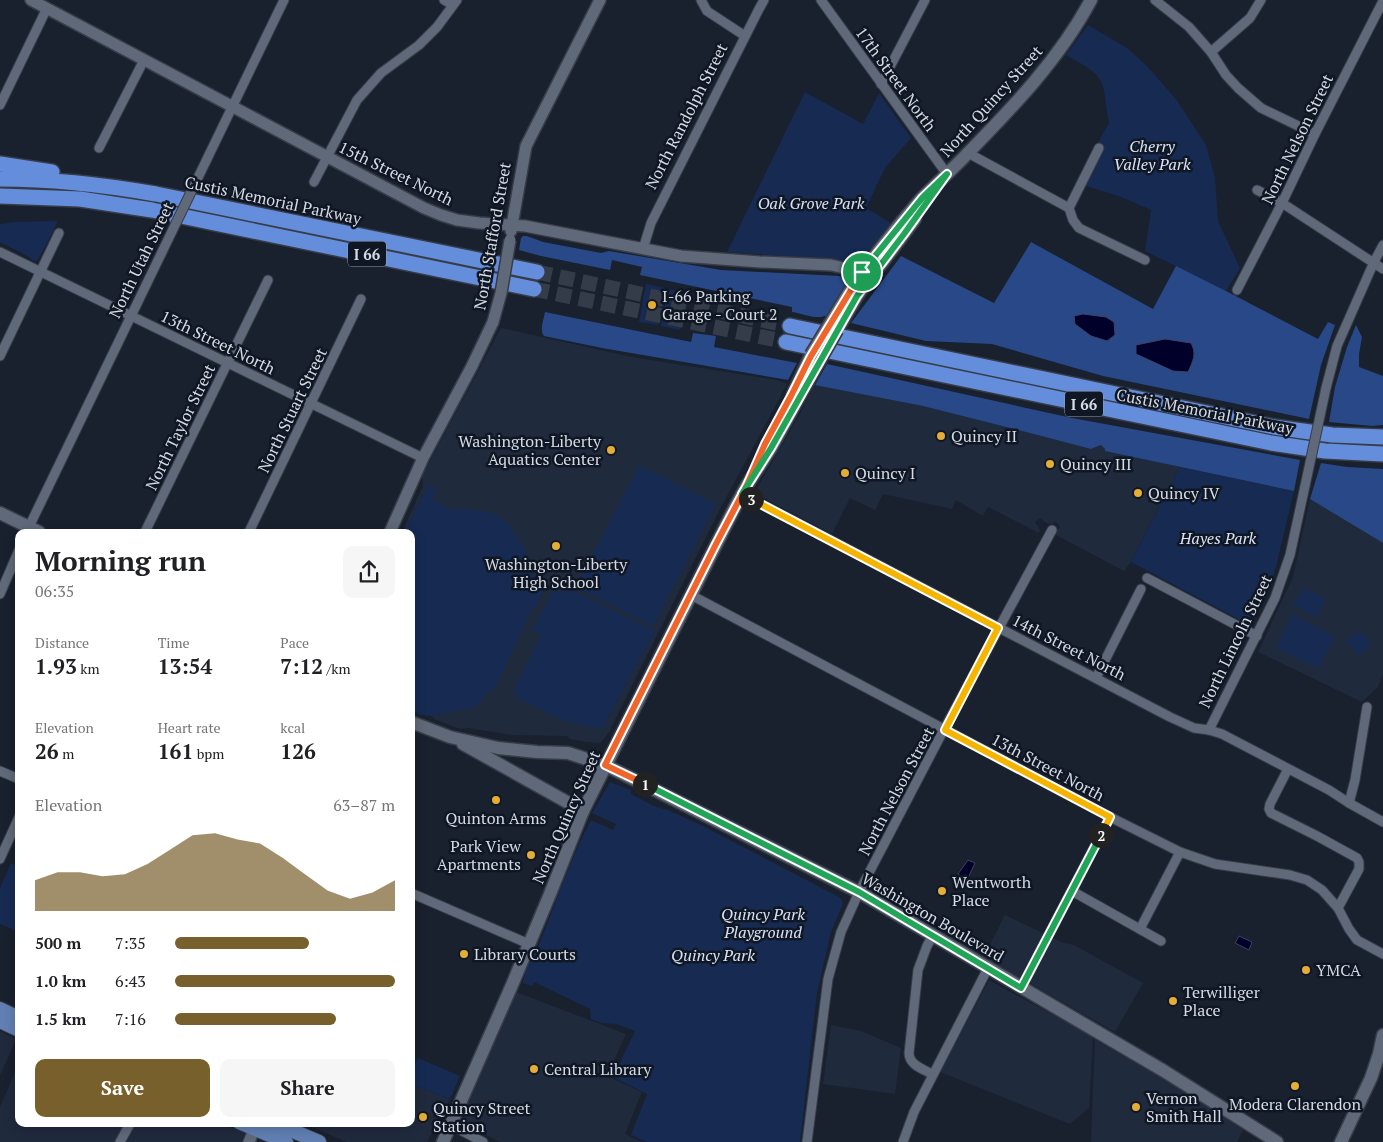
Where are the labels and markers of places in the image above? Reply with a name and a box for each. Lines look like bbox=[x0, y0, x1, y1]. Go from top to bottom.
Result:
pin bbox=[841, 251, 883, 293]
place label: I-66 Parking Garage - Court 2 bbox=[662, 285, 778, 325]
marker: I-66 Parking Garage - Court 2 bbox=[646, 299, 658, 311]
place label: Quincy II bbox=[951, 425, 1017, 447]
place label: Washington-Liberty Aquatics Center bbox=[458, 430, 602, 470]
marker: Quincy II bbox=[935, 430, 947, 442]
marker: Washington-Liberty Aquatics Center bbox=[605, 444, 617, 456]
place label: Quincy III bbox=[1060, 453, 1132, 475]
marker: Quincy III bbox=[1044, 458, 1056, 470]
place label: Quincy I bbox=[855, 462, 915, 484]
marker: Quincy I bbox=[839, 467, 851, 479]
place label: Quincy IV bbox=[1148, 482, 1219, 504]
pin: 3 bbox=[738, 486, 764, 512]
marker: Quincy IV bbox=[1132, 487, 1144, 499]
marker: Washington-Liberty High School bbox=[550, 540, 562, 552]
place label: Washington-Liberty High School bbox=[485, 553, 628, 593]
pin: 1 bbox=[632, 772, 658, 796]
marker: Quinton Arms bbox=[490, 794, 502, 806]
place label: Quinton Arms bbox=[445, 807, 547, 829]
pin: 2 bbox=[1088, 822, 1114, 848]
place label: Park View Apartments bbox=[437, 835, 521, 875]
marker: Park View Apartments bbox=[525, 849, 537, 861]
place label: Wentworth Place bbox=[952, 871, 1032, 911]
marker: Wentworth Place bbox=[936, 885, 948, 897]
place label: Library Courts bbox=[474, 943, 576, 965]
marker: Library Courts bbox=[458, 948, 470, 960]
place label: YMCA bbox=[1316, 959, 1361, 981]
marker: YMCA bbox=[1300, 964, 1312, 976]
place label: Terwilliger Place bbox=[1183, 981, 1261, 1021]
marker: Terwilliger Place bbox=[1167, 995, 1179, 1007]
place label: Central Library bbox=[544, 1058, 652, 1080]
marker: Central Library bbox=[528, 1063, 540, 1075]
marker: Modera Clarendon bbox=[1289, 1080, 1301, 1092]
place label: Vernon Smith Hall bbox=[1146, 1087, 1222, 1127]
place label: Modera Clarendon bbox=[1229, 1093, 1361, 1115]
place label: Quincy Street Station bbox=[433, 1097, 531, 1137]
marker: Vernon Smith Hall bbox=[1130, 1101, 1142, 1113]
marker: Quincy Street Station bbox=[417, 1111, 429, 1123]

